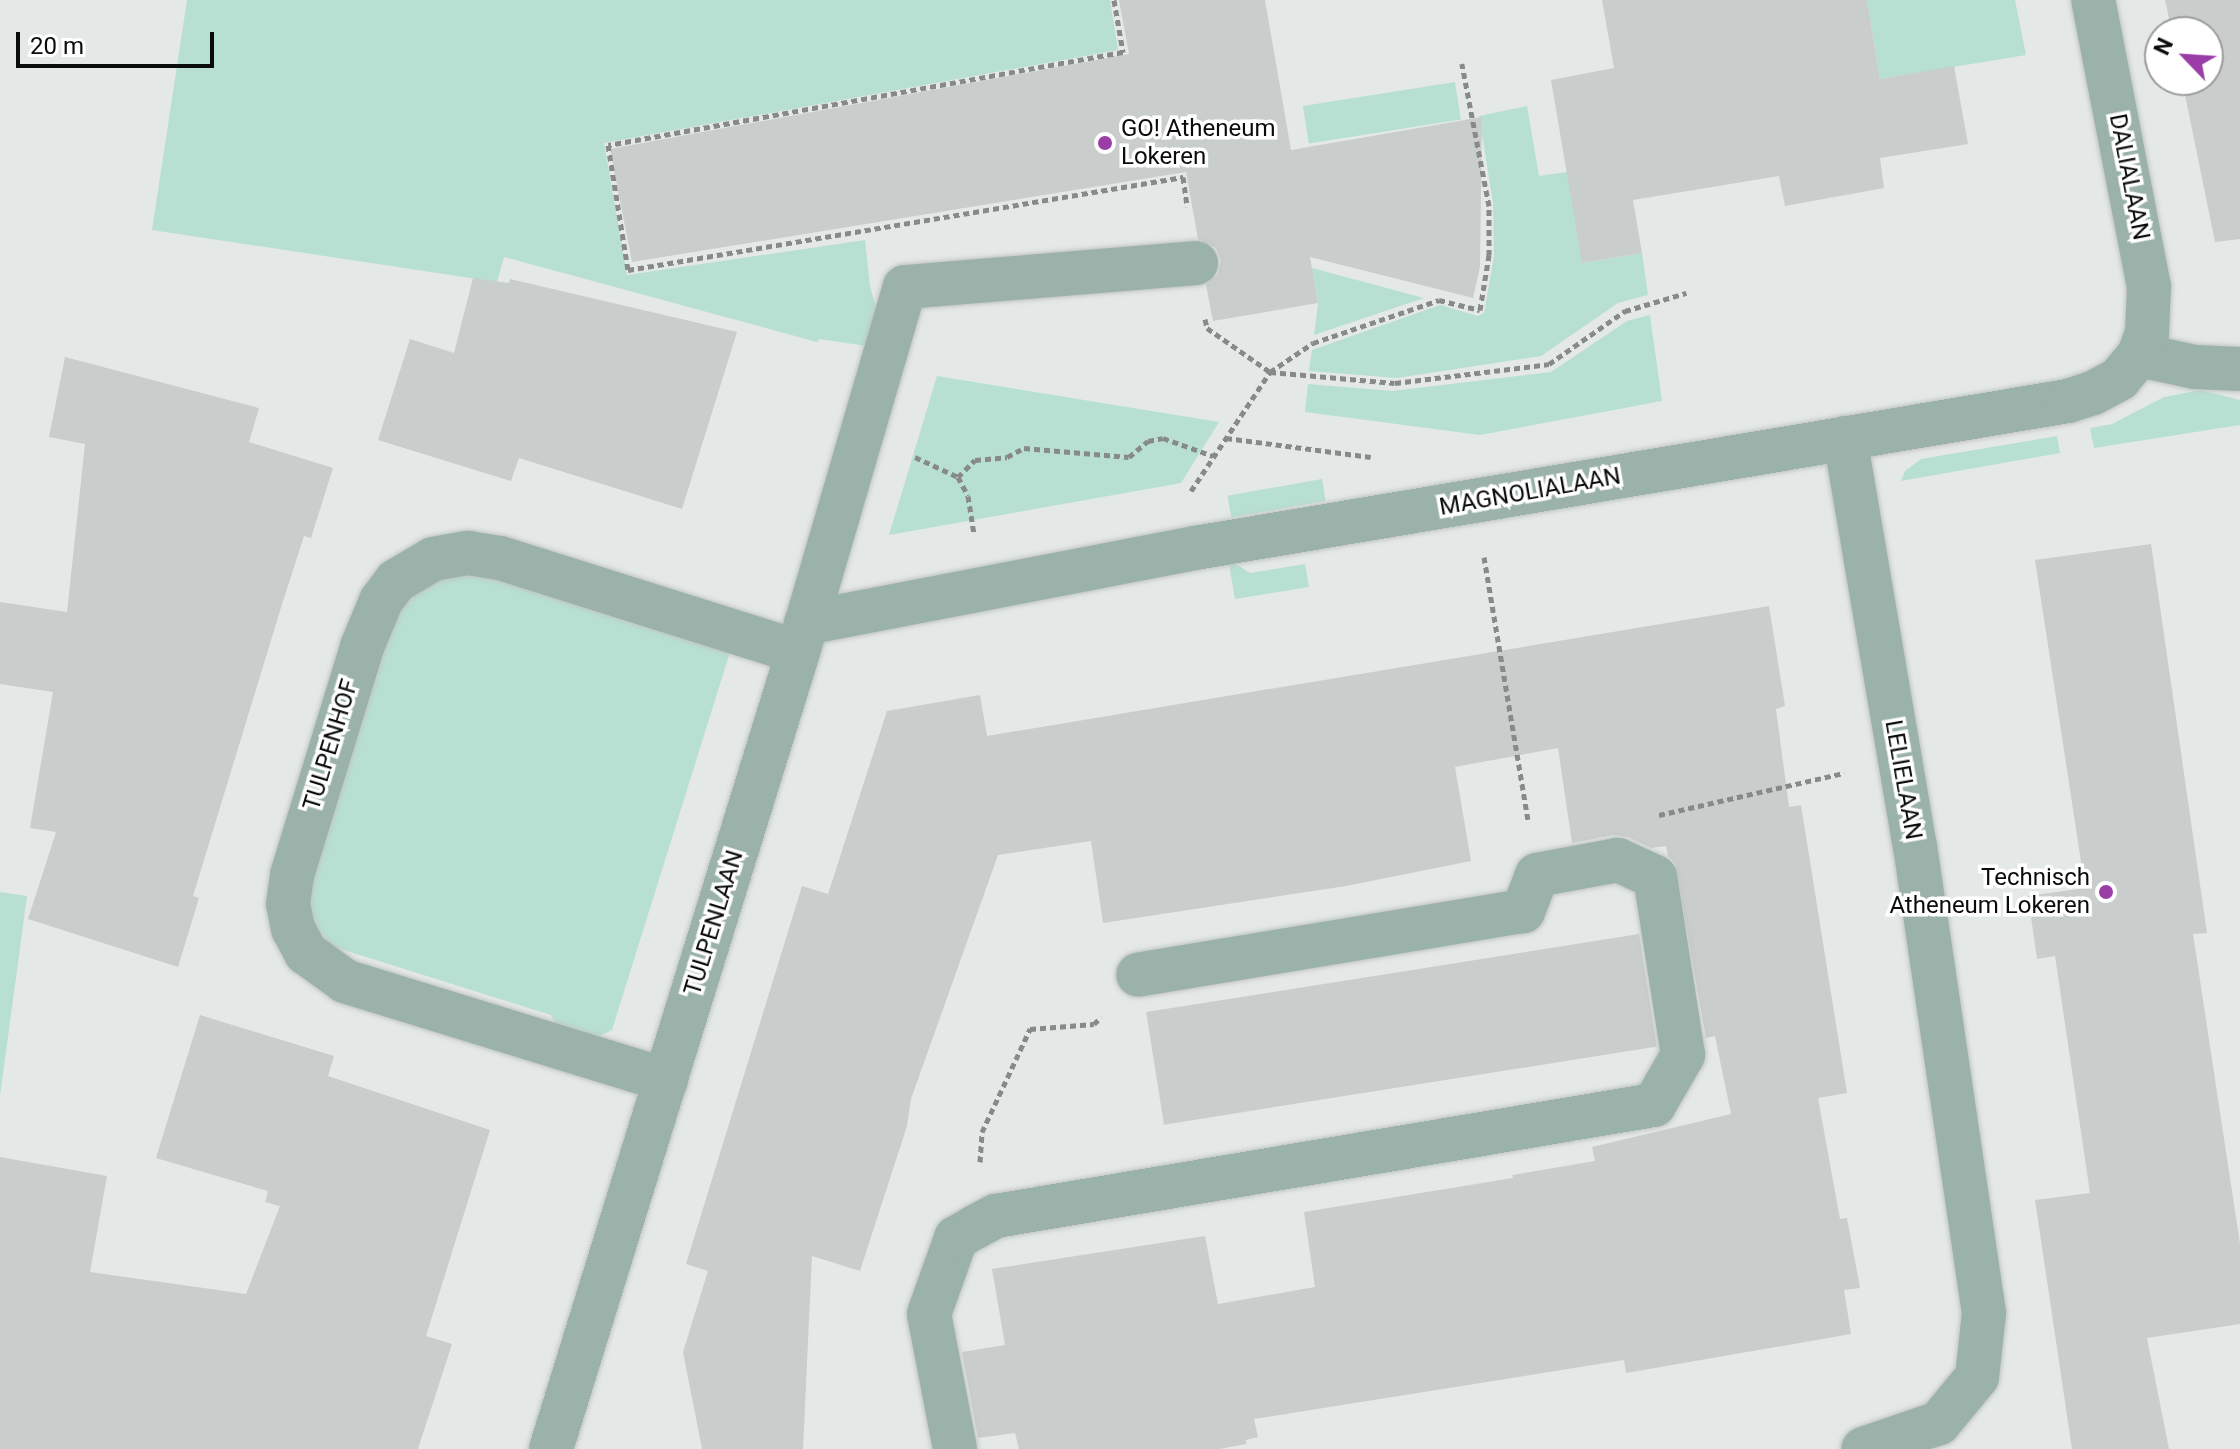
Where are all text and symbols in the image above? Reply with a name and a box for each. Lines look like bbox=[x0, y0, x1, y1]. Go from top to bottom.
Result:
scale bar bbox=[20, 16, 218, 66]
north arrow bbox=[2144, 16, 2224, 96]
text: 20 m bbox=[30, 32, 84, 60]
text: N bbox=[2149, 34, 2178, 59]
street label: DALIALAAN bbox=[2103, 111, 2155, 243]
place label: GO! Atheneum Lokeren bbox=[1121, 115, 1276, 171]
marker: GO! Atheneum Lokeren bbox=[1096, 134, 1114, 152]
street label: MAGNOLIALAAN bbox=[1437, 462, 1623, 522]
street label: TULPENHOF bbox=[297, 676, 365, 814]
street label: LELIELAAN bbox=[1878, 718, 1928, 842]
street label: TULPENLAAN bbox=[678, 847, 750, 999]
place label: Technisch Atheneum Lokeren bbox=[1889, 864, 2090, 920]
marker: Technisch Atheneum Lokeren bbox=[2097, 883, 2115, 901]

